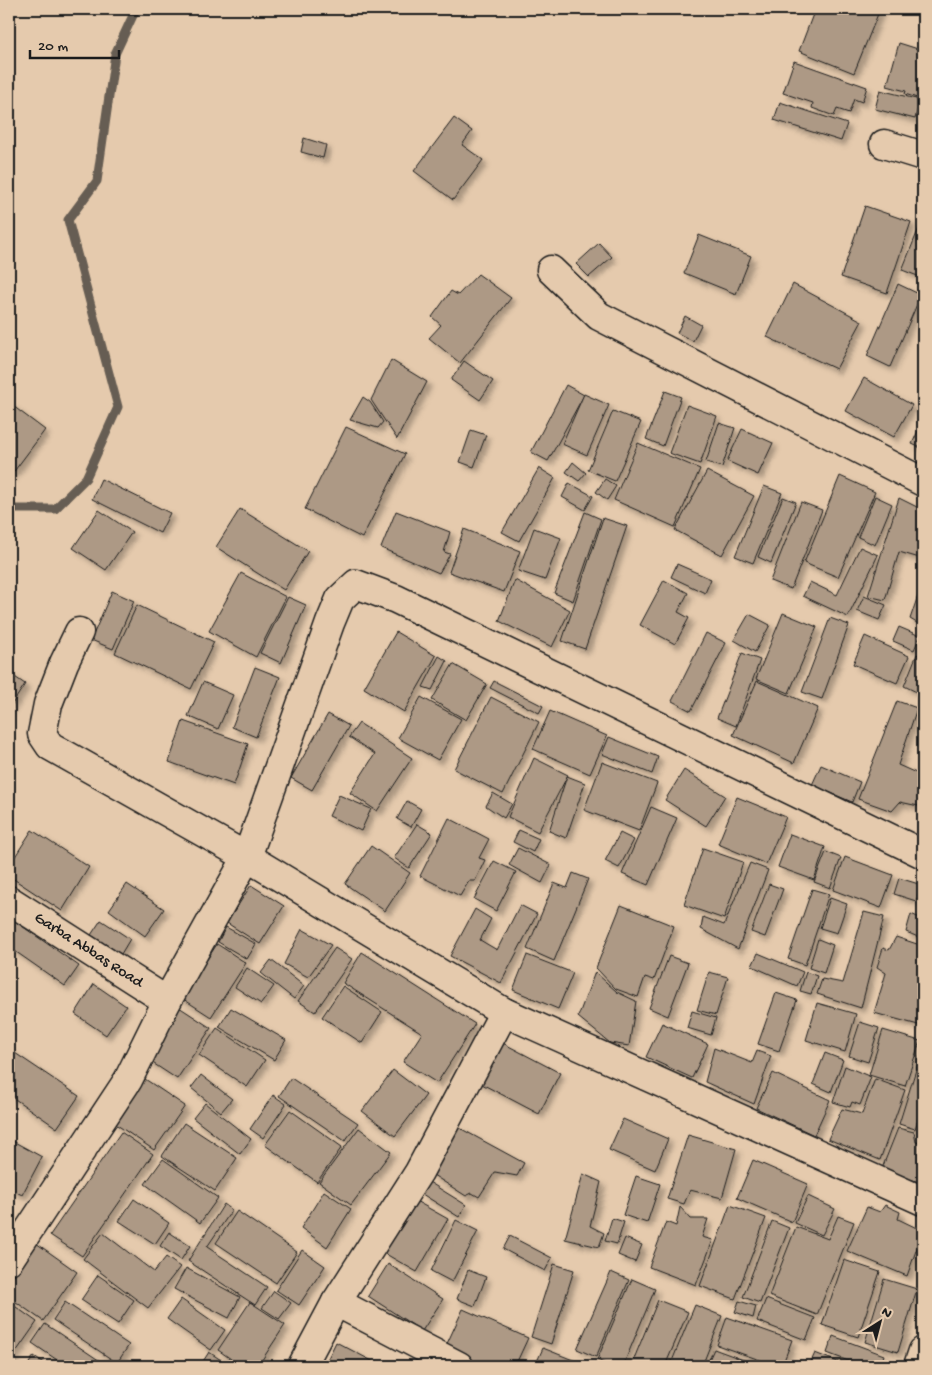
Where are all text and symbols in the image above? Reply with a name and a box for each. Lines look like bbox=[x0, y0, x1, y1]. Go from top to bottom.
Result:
scale bar bbox=[30, 28, 119, 60]
text: 20 m bbox=[38, 38, 68, 56]
street label: Garba Abbas Road bbox=[30, 909, 148, 993]
north arrow bbox=[854, 1298, 904, 1348]
text: N bbox=[877, 1304, 895, 1323]

